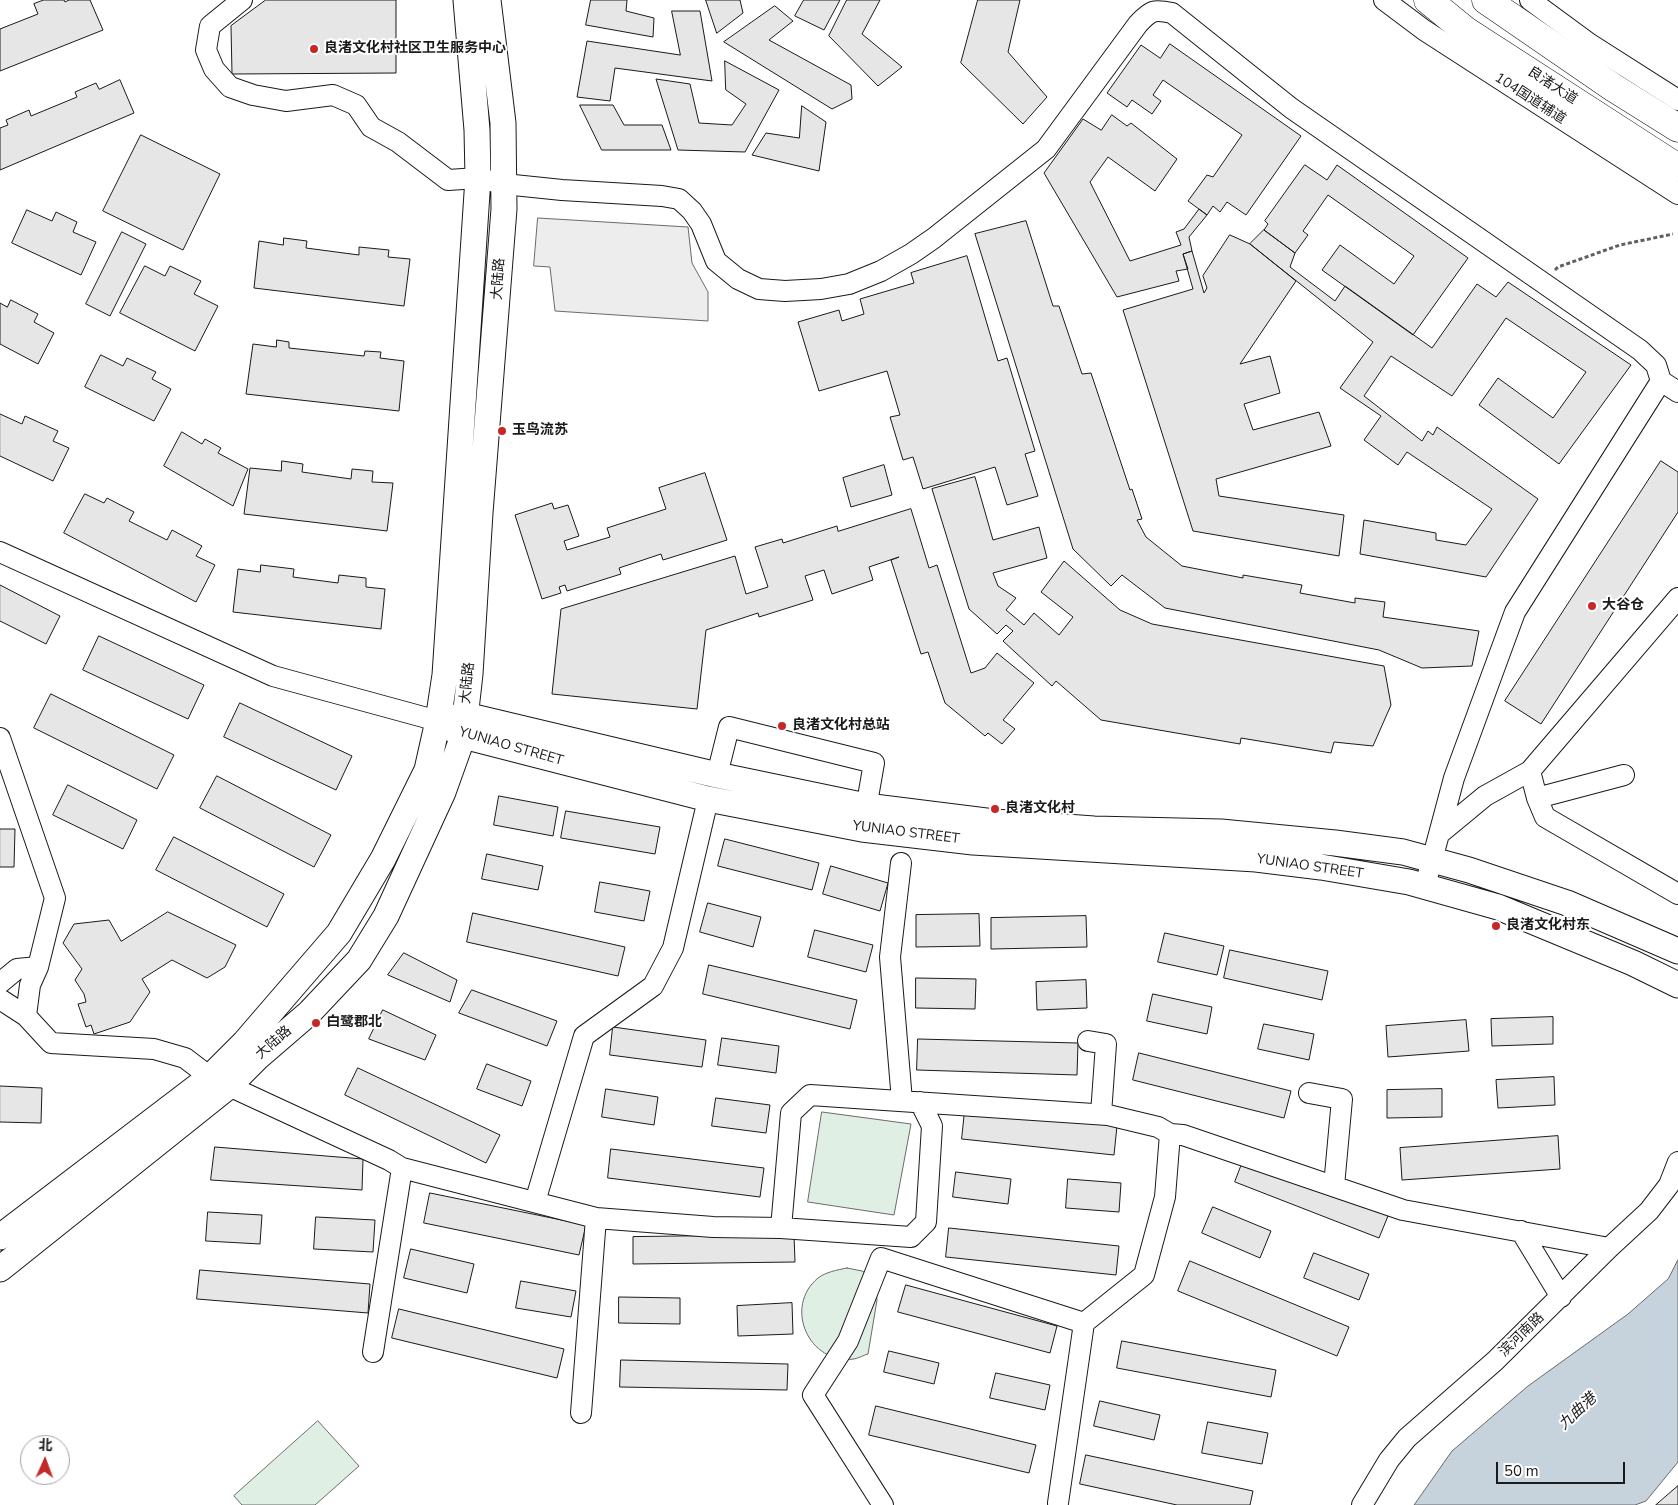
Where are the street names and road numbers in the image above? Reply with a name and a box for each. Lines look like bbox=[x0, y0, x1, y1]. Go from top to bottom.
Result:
street label: 良渚大道 bbox=[1524, 64, 1580, 108]
street label: 104国道辅道 bbox=[1491, 70, 1569, 128]
street label: 大陆路 bbox=[489, 257, 509, 301]
street label: 大陆路 bbox=[457, 661, 479, 705]
street label: YUNIAO STREET bbox=[457, 724, 565, 770]
street label: YUNIAO STREET bbox=[852, 818, 960, 848]
street label: YUNIAO STREET bbox=[1256, 851, 1364, 883]
street label: 大陆路 bbox=[253, 1023, 295, 1063]
street label: 滨河南路 bbox=[1496, 1310, 1548, 1360]

